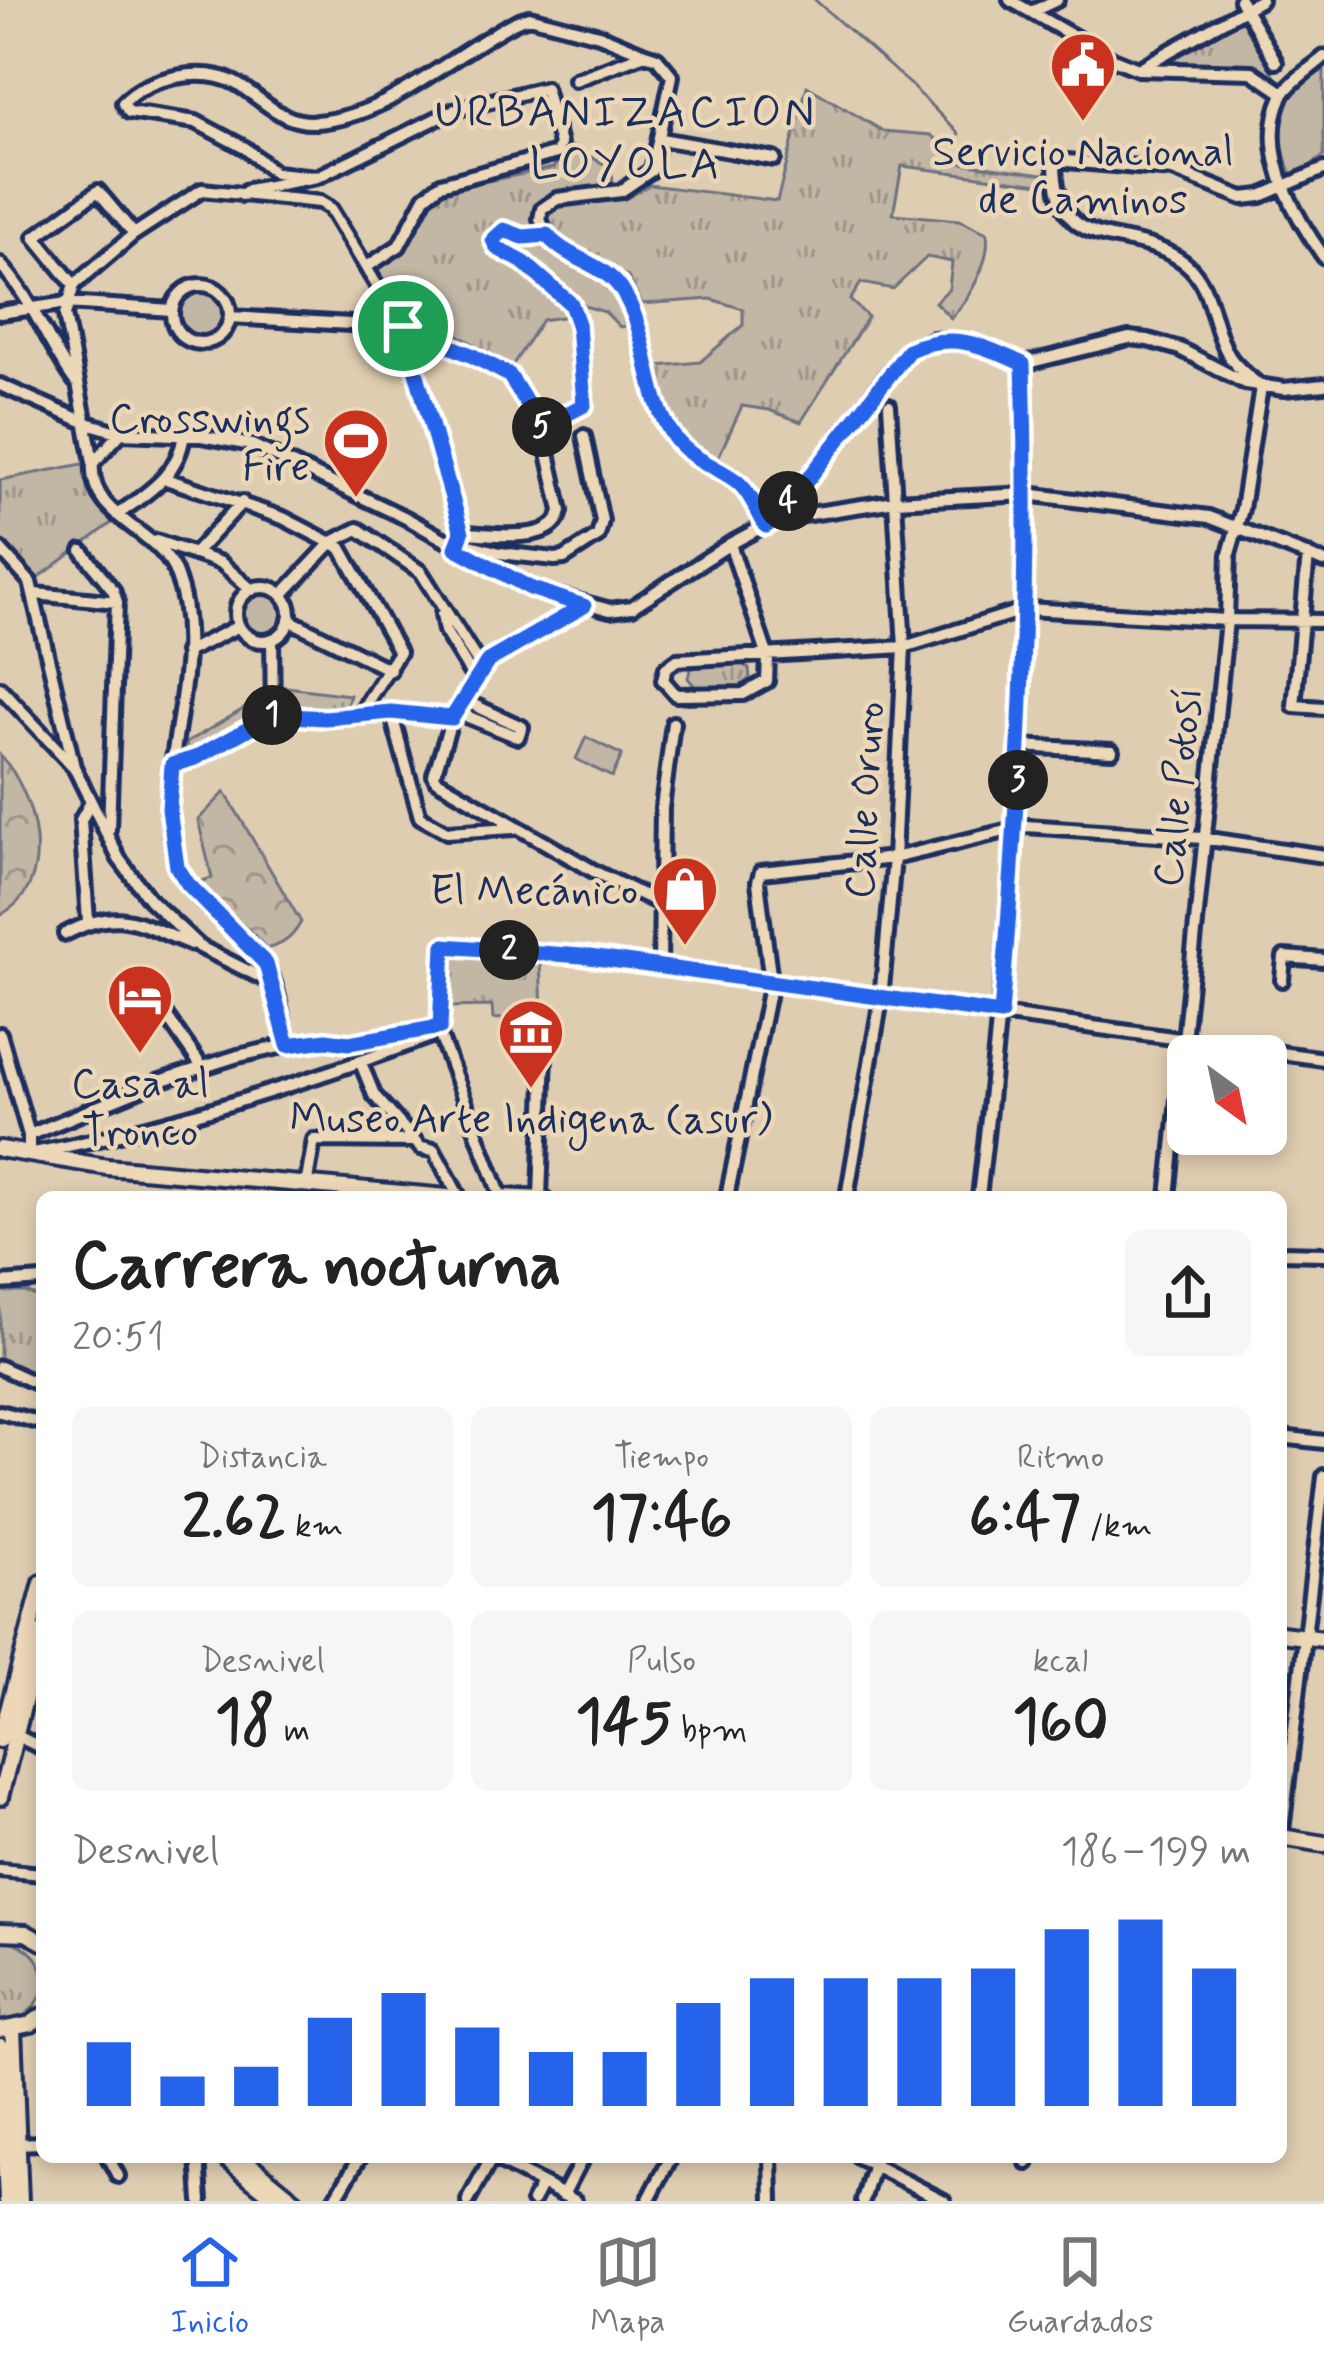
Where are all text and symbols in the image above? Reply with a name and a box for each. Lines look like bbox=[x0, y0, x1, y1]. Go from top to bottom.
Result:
public building icon: Servicio Nacional de Caminos bbox=[1048, 30, 1118, 124]
district label: URBANIZACION LOYOLA bbox=[435, 84, 817, 195]
place label: Servicio Nacional de Caminos bbox=[932, 126, 1234, 229]
pin bbox=[352, 275, 454, 377]
icon: arrive bbox=[370, 293, 436, 359]
place label: Crosswings Fire bbox=[109, 393, 310, 496]
pin: 5 bbox=[512, 397, 572, 457]
text: 5 bbox=[532, 405, 552, 449]
sports icon: Crosswings Fire bbox=[321, 406, 391, 500]
pin: 4 bbox=[758, 471, 818, 531]
text: 4 bbox=[778, 479, 798, 523]
pin: 1 bbox=[242, 685, 302, 745]
street label: Calle Potosí bbox=[1142, 685, 1217, 890]
text: 1 bbox=[265, 693, 279, 737]
street label: Calle Oruro bbox=[834, 700, 899, 900]
pin: 3 bbox=[988, 750, 1048, 810]
text: 3 bbox=[1011, 758, 1025, 802]
shop icon: El Mecánico bbox=[650, 854, 720, 948]
place label: El Mecánico bbox=[430, 865, 638, 920]
pin: 2 bbox=[479, 920, 539, 980]
text: 2 bbox=[501, 928, 517, 972]
hotel icon: Casa al Tronco bbox=[105, 962, 175, 1056]
museum icon: Museo Arte Indigena (asur) bbox=[496, 997, 566, 1091]
north arrow bbox=[1167, 1035, 1287, 1155]
map controls bbox=[1167, 1035, 1287, 1155]
place label: Casa al Tronco bbox=[71, 1058, 209, 1161]
place label: Museo Arte Indigena (asur) bbox=[290, 1093, 772, 1151]
text: Carrera nocturna bbox=[72, 1225, 561, 1311]
button: share bbox=[1125, 1230, 1251, 1356]
text: 20:51 bbox=[72, 1313, 164, 1364]
text: Distancia bbox=[198, 1436, 327, 1480]
text: Tiempo bbox=[614, 1436, 709, 1480]
text: Ritmo bbox=[1017, 1436, 1104, 1480]
text: 2.62 bbox=[182, 1480, 286, 1559]
text: 17:46 bbox=[591, 1480, 732, 1559]
text: 6:47 bbox=[969, 1480, 1081, 1559]
text: km bbox=[286, 1505, 343, 1549]
text: /km bbox=[1081, 1505, 1152, 1549]
text: Desnivel bbox=[200, 1640, 325, 1684]
text: Pulso bbox=[627, 1640, 696, 1684]
text: kcal bbox=[1033, 1640, 1088, 1684]
text: 18 bbox=[215, 1684, 275, 1763]
text: 145 bbox=[576, 1684, 672, 1763]
text: 160 bbox=[1012, 1684, 1109, 1763]
text: m bbox=[275, 1709, 310, 1753]
text: bpm bbox=[672, 1709, 747, 1753]
text: Desnivel bbox=[72, 1827, 219, 1878]
text: 186–199 m bbox=[1061, 1827, 1251, 1878]
tab: Inicio bbox=[171, 2229, 249, 2345]
tab: Mapa bbox=[590, 2229, 666, 2345]
tab: Guardados bbox=[1007, 2229, 1153, 2345]

